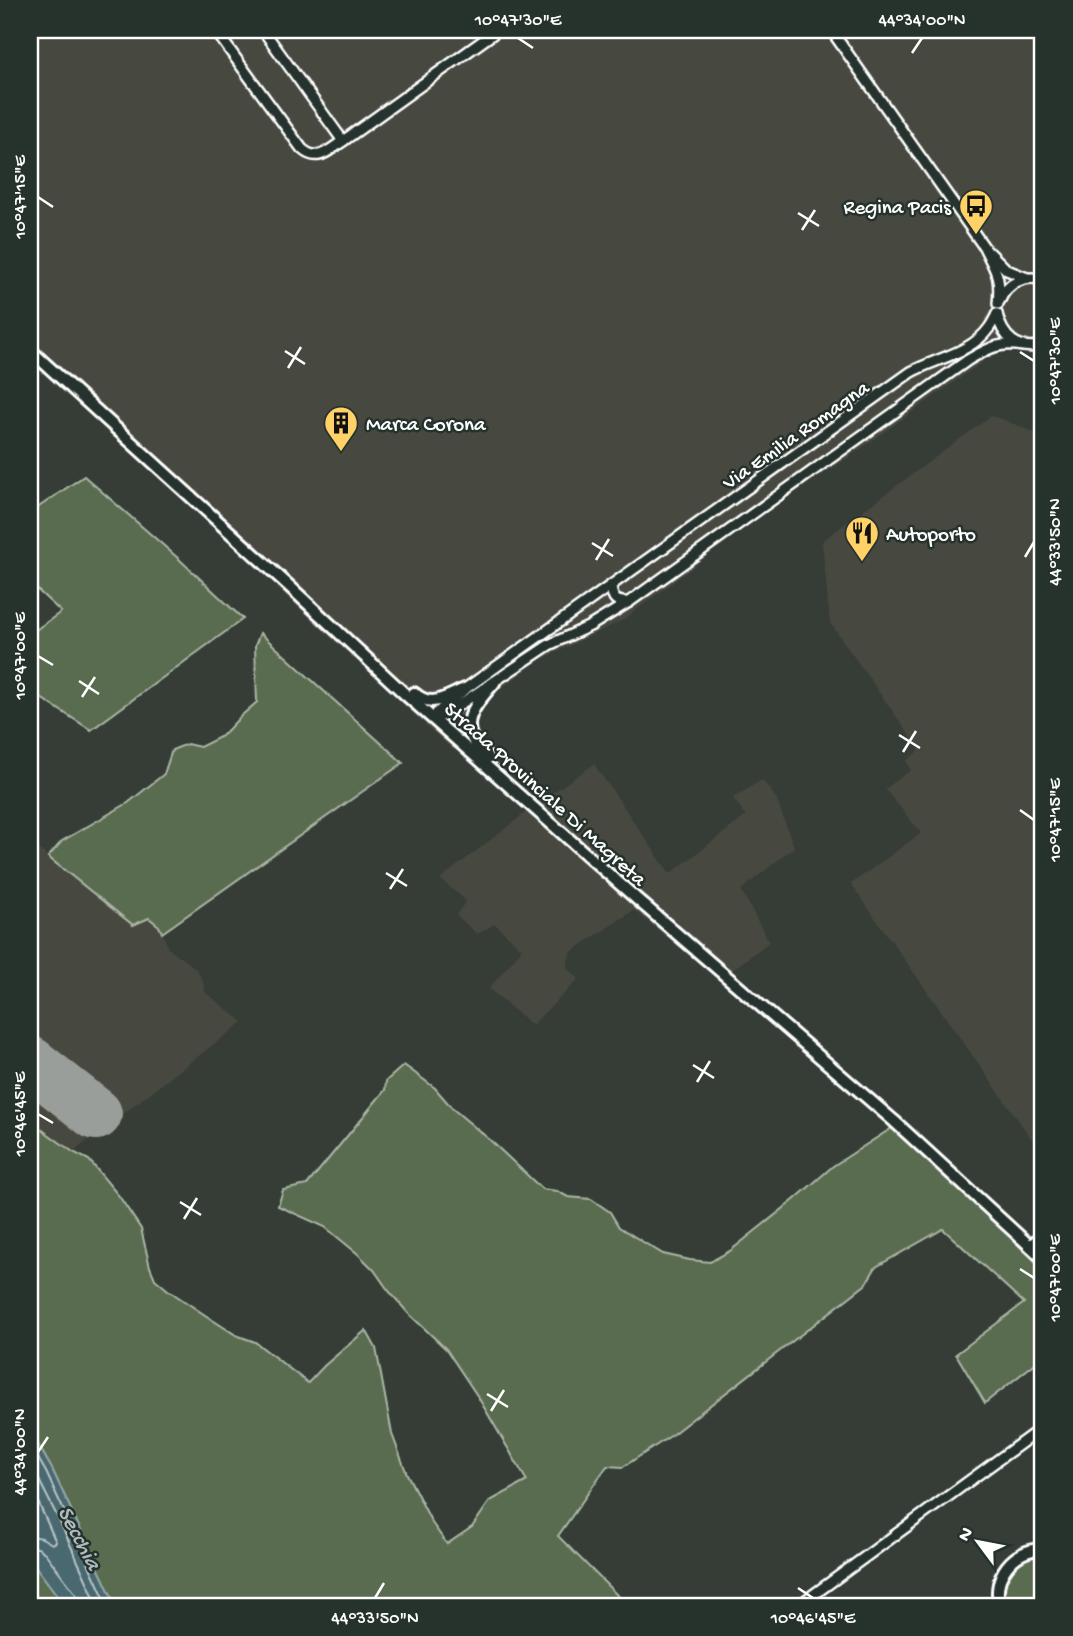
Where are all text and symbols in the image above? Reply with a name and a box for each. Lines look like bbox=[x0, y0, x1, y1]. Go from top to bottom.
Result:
text: 10°47'30"E bbox=[474, 11, 562, 32]
text: 44°34'00"N bbox=[878, 11, 966, 32]
text: 10°47'15"E bbox=[11, 154, 32, 240]
bus stop icon: Regina Pacis bbox=[957, 187, 995, 236]
place label: Regina Pacis bbox=[843, 197, 952, 222]
text: 10°47'30"E bbox=[1046, 317, 1067, 405]
street label: Via Emilia Romagna bbox=[718, 376, 876, 497]
building icon: Marca Corona bbox=[322, 404, 360, 453]
place label: Marca Corona bbox=[366, 414, 487, 439]
text: 44°33'50"N bbox=[1046, 498, 1067, 586]
restaurant icon: Autoporto bbox=[843, 514, 881, 563]
place label: Autoporto bbox=[886, 524, 976, 549]
text: 10°47'00"E bbox=[11, 612, 32, 701]
street label: Strada Provinciale Di Magreta bbox=[437, 698, 651, 894]
text: 10°47'15"E bbox=[1046, 777, 1067, 863]
text: 10°46'45"E bbox=[11, 1071, 32, 1157]
text: 10°47'00"E bbox=[1046, 1234, 1067, 1323]
text: 44°34'00"N bbox=[11, 1408, 32, 1496]
water label: Secchia bbox=[50, 1502, 106, 1576]
north arrow bbox=[944, 1506, 1014, 1576]
text: N bbox=[954, 1523, 980, 1546]
text: 44°33'50"N bbox=[331, 1609, 419, 1630]
text: 10°46'45"E bbox=[770, 1609, 856, 1630]

